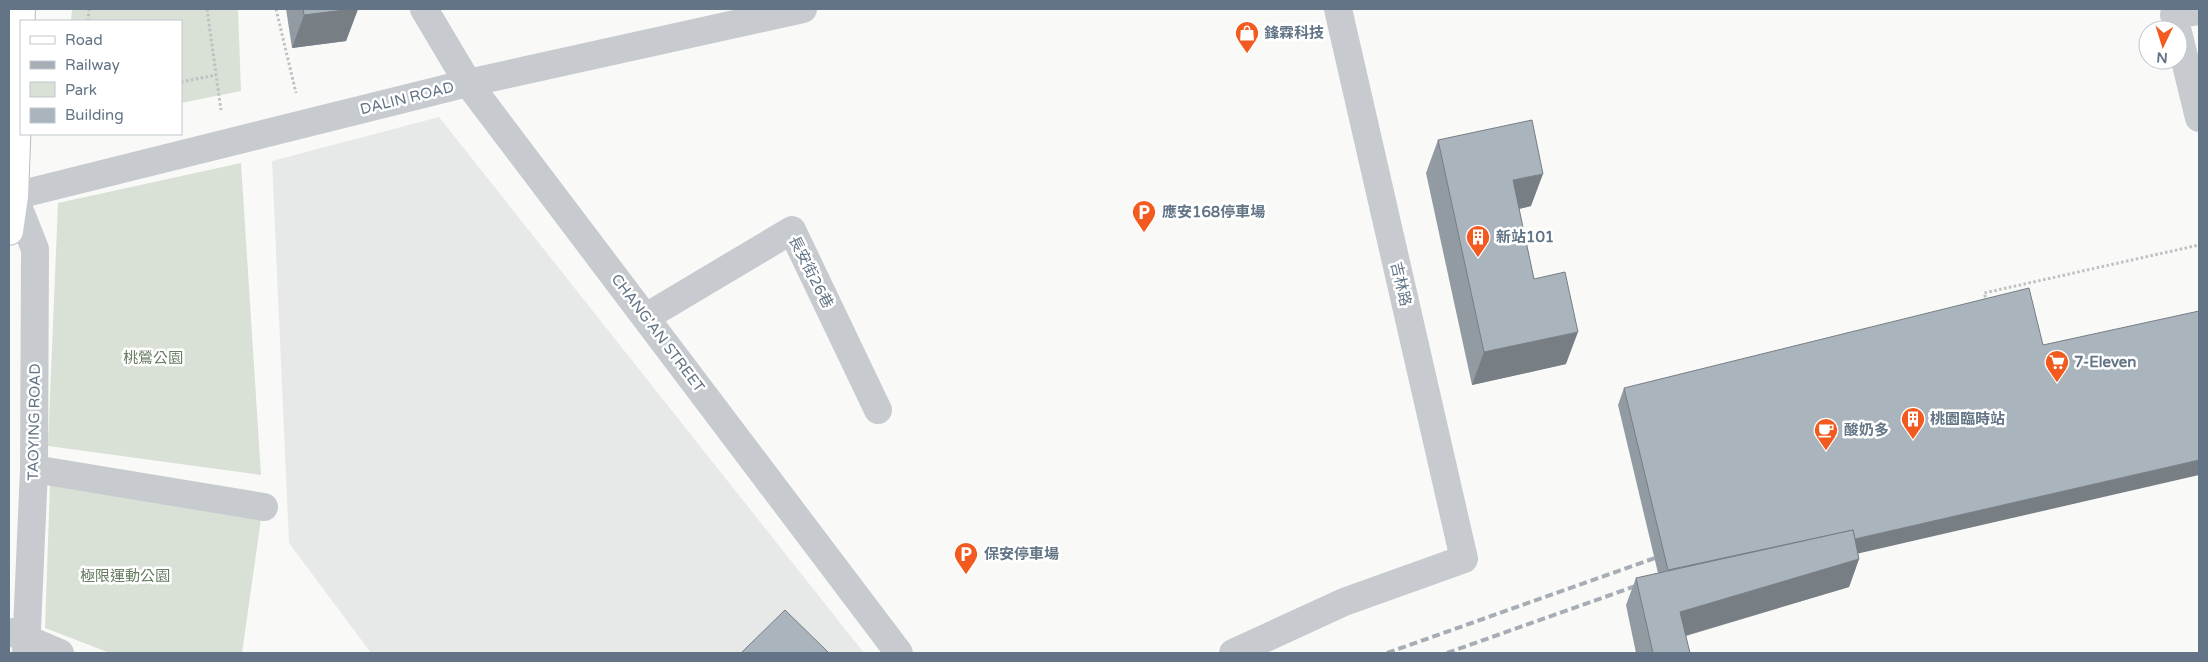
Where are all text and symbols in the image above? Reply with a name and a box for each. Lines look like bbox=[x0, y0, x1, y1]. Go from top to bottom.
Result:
legend bbox=[20, 20, 182, 135]
shop icon: 鋒霖科技 bbox=[1234, 20, 1260, 54]
north arrow bbox=[2138, 20, 2188, 70]
place label: 鋒霖科技 bbox=[1264, 24, 1324, 42]
text: Road bbox=[65, 31, 103, 49]
text: N bbox=[2156, 49, 2168, 66]
text: Railway bbox=[65, 56, 120, 74]
street label: DALIN ROAD bbox=[358, 78, 456, 118]
text: Park bbox=[65, 81, 97, 99]
text: Building bbox=[65, 106, 124, 124]
parking icon: 應安168停車場 bbox=[1131, 199, 1157, 233]
place label: 應安168停車場 bbox=[1162, 203, 1265, 221]
building icon: 新站101 bbox=[1465, 224, 1491, 258]
place label: 新站101 bbox=[1496, 228, 1554, 246]
street label: 長安街26巷 bbox=[785, 233, 837, 311]
street label: 吉林路 bbox=[1387, 260, 1415, 308]
street label: CHANG'AN STREET bbox=[608, 270, 708, 396]
park label: 桃鶯公園 bbox=[123, 349, 183, 367]
supermarket icon: 7-Eleven bbox=[2044, 349, 2070, 383]
place label: 7-Eleven bbox=[2074, 353, 2136, 371]
street label: TAOYING ROAD bbox=[24, 363, 44, 481]
building icon: 桃園臨時站 bbox=[1900, 406, 1926, 440]
place label: 桃園臨時站 bbox=[1930, 410, 2005, 428]
cafe icon: 酸奶多 bbox=[1813, 417, 1839, 451]
place label: 酸奶多 bbox=[1844, 421, 1889, 439]
parking icon: 保安停車場 bbox=[953, 541, 979, 575]
place label: 保安停車場 bbox=[984, 545, 1059, 563]
park label: 極限運動公園 bbox=[80, 567, 170, 585]

